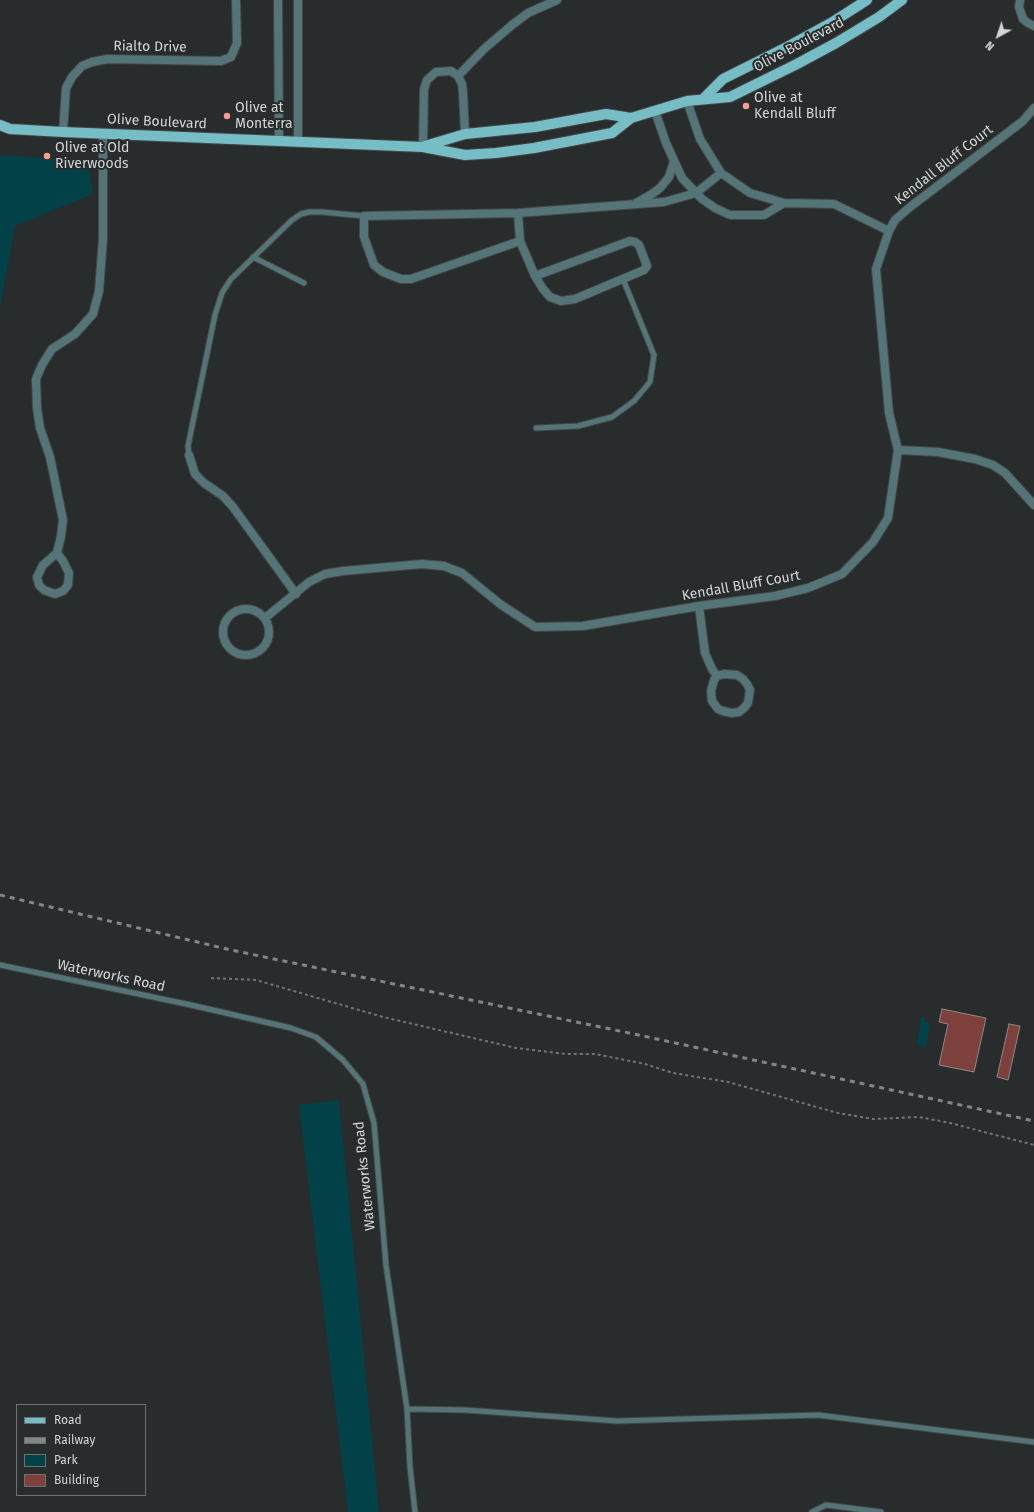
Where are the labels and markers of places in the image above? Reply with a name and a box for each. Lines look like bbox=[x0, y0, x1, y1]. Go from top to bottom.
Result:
place label: Olive at Kendall Bluff bbox=[754, 90, 836, 122]
place label: Olive at Monterra bbox=[235, 100, 293, 132]
marker: Olive at Kendall Bluff bbox=[741, 101, 751, 111]
marker: Olive at Monterra bbox=[222, 111, 232, 121]
place label: Olive at Old Riverwoods bbox=[55, 140, 129, 172]
marker: Olive at Old Riverwoods bbox=[42, 151, 52, 161]

